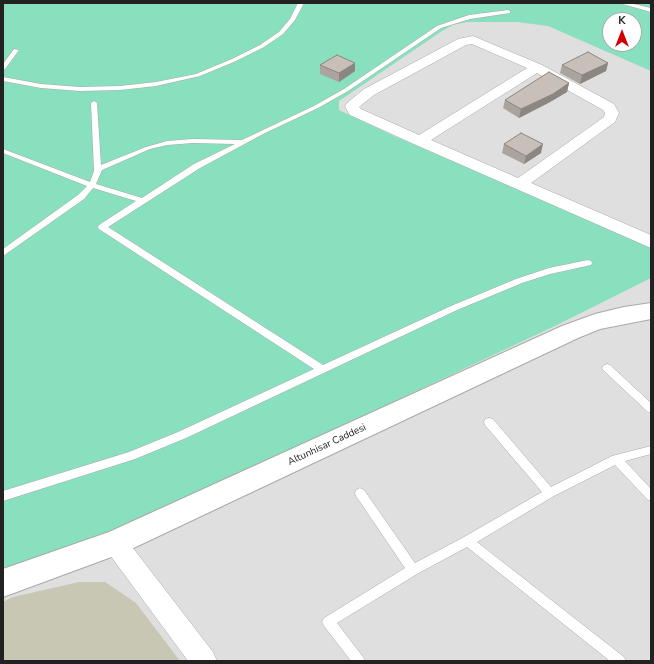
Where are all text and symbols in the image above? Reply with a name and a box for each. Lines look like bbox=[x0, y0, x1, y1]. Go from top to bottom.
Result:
north arrow bbox=[602, 12, 642, 52]
text: K bbox=[618, 13, 626, 28]
street label: Altunhisar Caddesi bbox=[286, 422, 368, 468]

